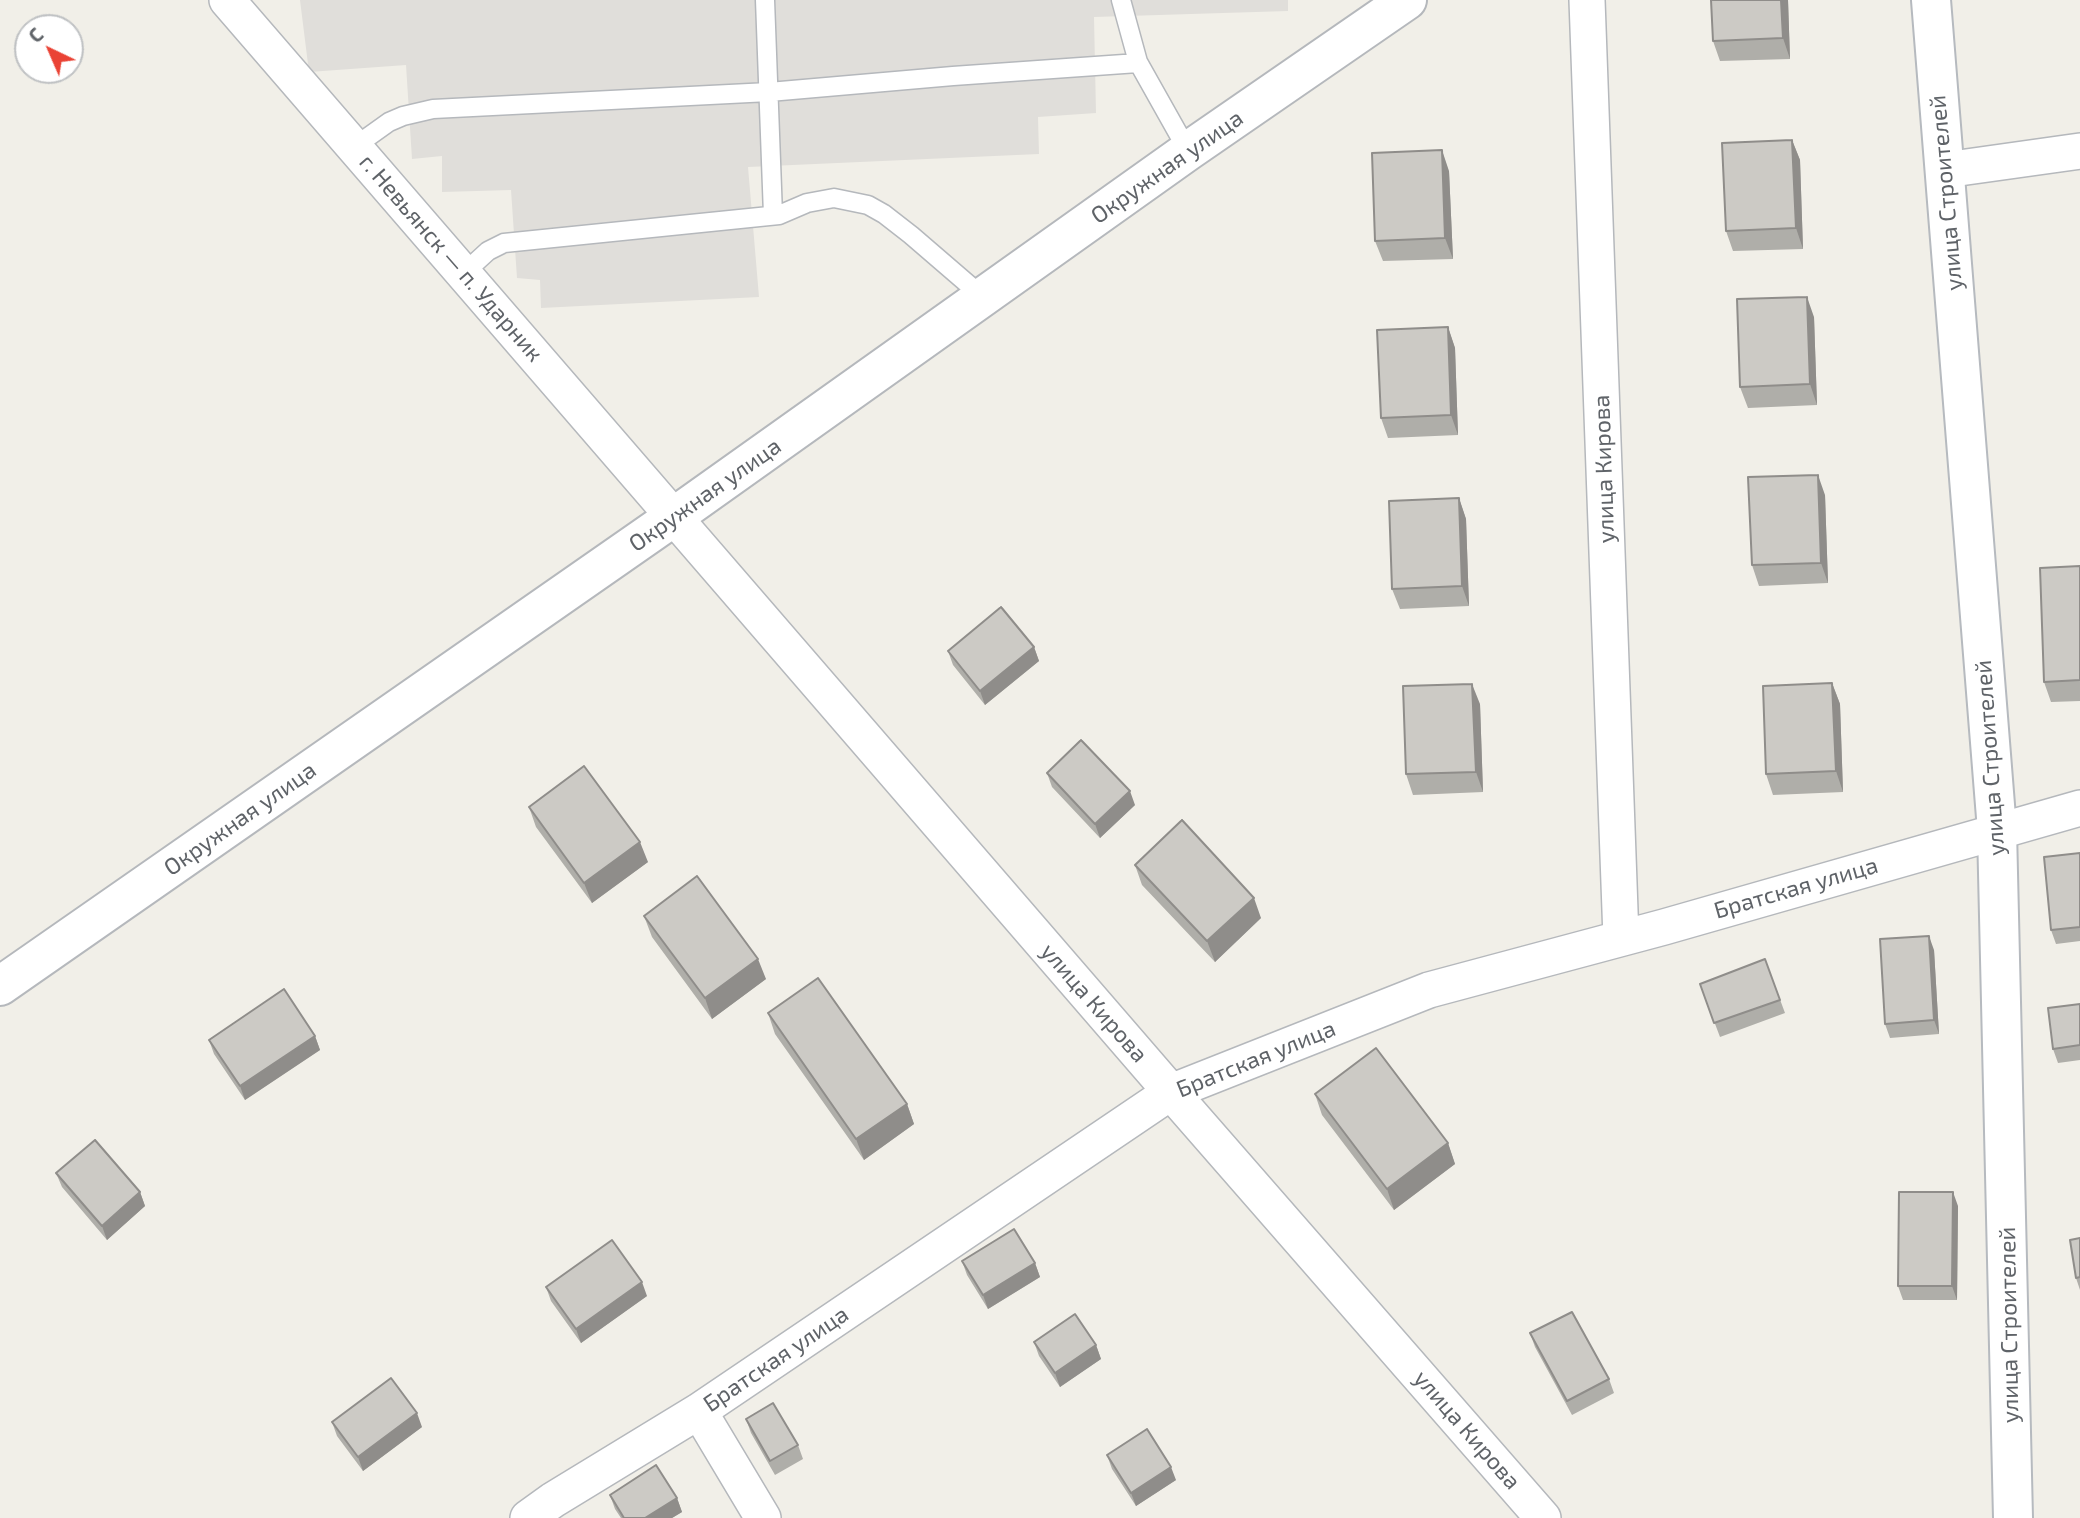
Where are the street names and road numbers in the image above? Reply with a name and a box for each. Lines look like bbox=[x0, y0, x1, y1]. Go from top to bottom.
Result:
street label: улица Строителей bbox=[1924, 94, 1968, 292]
street label: Окружная улица bbox=[1086, 104, 1248, 230]
street label: г. Невьянск — п. Ударник bbox=[353, 149, 549, 367]
street label: улица Кирова bbox=[1588, 394, 1620, 544]
street label: Окружная улица bbox=[624, 432, 786, 558]
street label: улица Строителей bbox=[1969, 659, 2011, 857]
street label: Окружная улица bbox=[159, 756, 321, 882]
street label: Братская улица bbox=[1711, 851, 1881, 925]
street label: улица Кирова bbox=[1035, 938, 1153, 1068]
street label: Братская улица bbox=[1172, 1015, 1340, 1103]
street label: улица Строителей bbox=[1993, 1227, 2025, 1423]
street label: Братская улица bbox=[698, 1300, 854, 1418]
street label: улица Кирова bbox=[1408, 1365, 1526, 1495]

